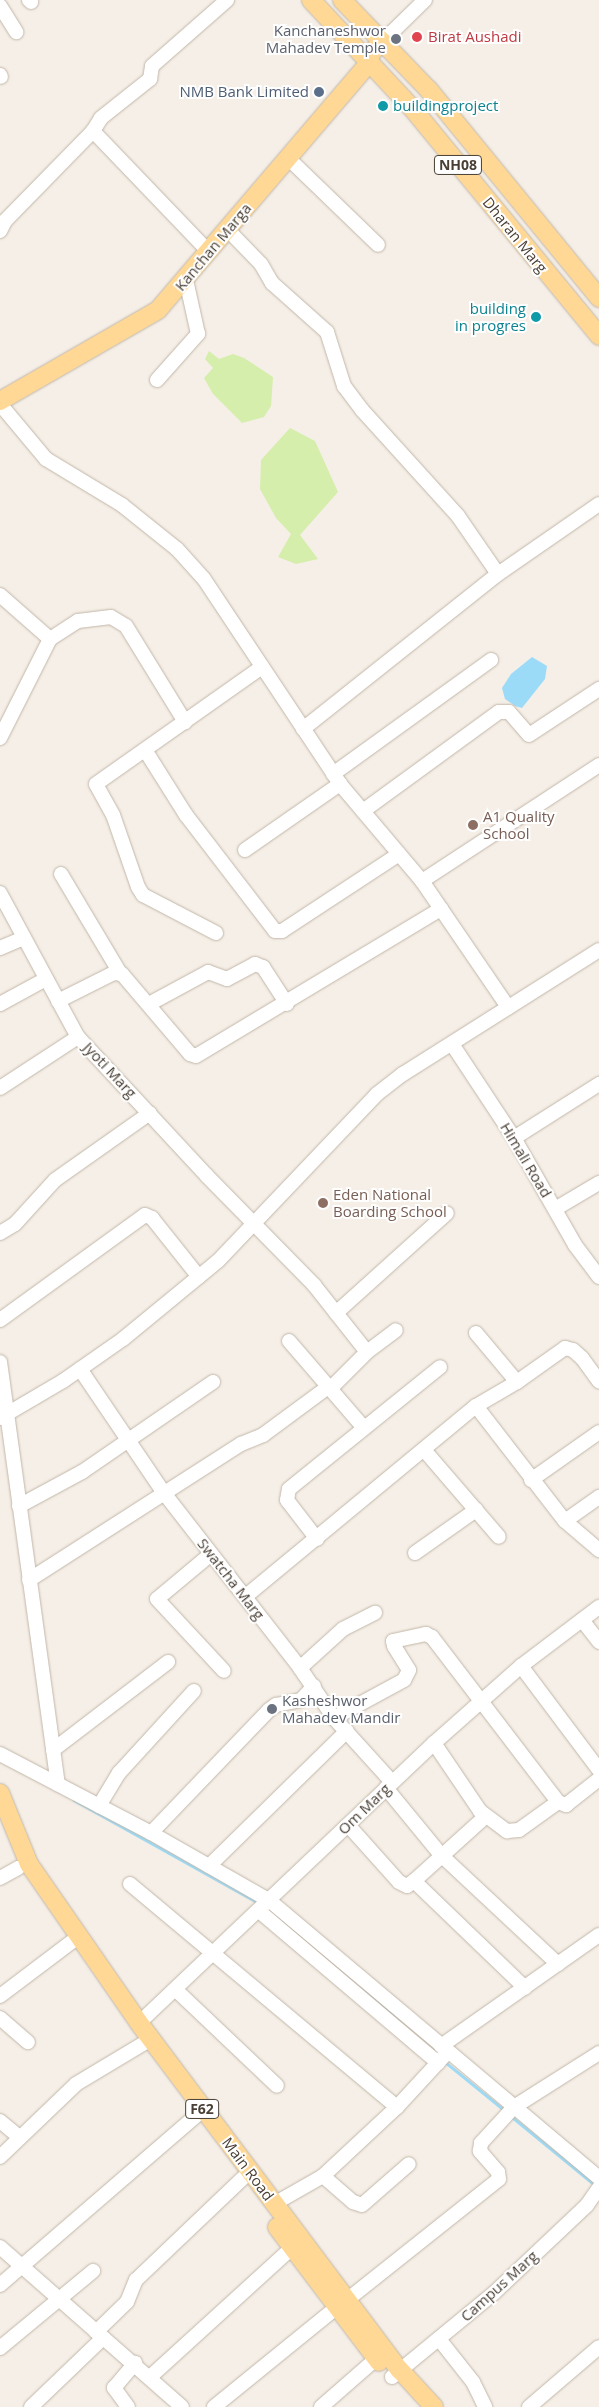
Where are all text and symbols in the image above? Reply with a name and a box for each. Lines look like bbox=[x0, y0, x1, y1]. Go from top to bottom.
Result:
place label: Kanchaneshwor Mahadev Temple bbox=[266, 21, 386, 56]
place label: Birat Aushadi bbox=[428, 28, 522, 46]
marker: Birat Aushadi bbox=[410, 30, 424, 44]
marker: Kanchaneshwor Mahadev Temple bbox=[390, 33, 402, 45]
place label: NMB Bank Limited bbox=[179, 83, 309, 101]
marker: NMB Bank Limited bbox=[313, 86, 325, 98]
place label: buildingproject bbox=[393, 97, 498, 115]
marker: buildingproject bbox=[377, 100, 389, 112]
road number: NH08 bbox=[433, 154, 483, 176]
street label: Dharan Marg bbox=[479, 194, 551, 276]
street label: Kanchan Marga bbox=[171, 199, 255, 295]
place label: building in progres bbox=[455, 299, 526, 334]
marker: building in progres bbox=[530, 311, 542, 323]
place label: A1 Quality School bbox=[483, 807, 555, 842]
marker: A1 Quality School bbox=[467, 819, 479, 831]
street label: Jyoti Marg bbox=[80, 1038, 140, 1102]
street label: Himali Road bbox=[497, 1119, 555, 1201]
place label: Eden National Boarding School bbox=[333, 1185, 447, 1220]
marker: Eden National Boarding School bbox=[317, 1197, 329, 1209]
street label: Swatcha Marg bbox=[194, 1535, 268, 1623]
place label: Kasheshwor Mahadev Mandir bbox=[282, 1691, 400, 1726]
marker: Kasheshwor Mahadev Mandir bbox=[266, 1703, 278, 1715]
street label: Om Marg bbox=[334, 1780, 394, 1838]
road number: F62 bbox=[184, 2098, 220, 2120]
street label: Main Road bbox=[218, 2134, 278, 2204]
street label: Campus Marg bbox=[457, 2247, 541, 2325]

